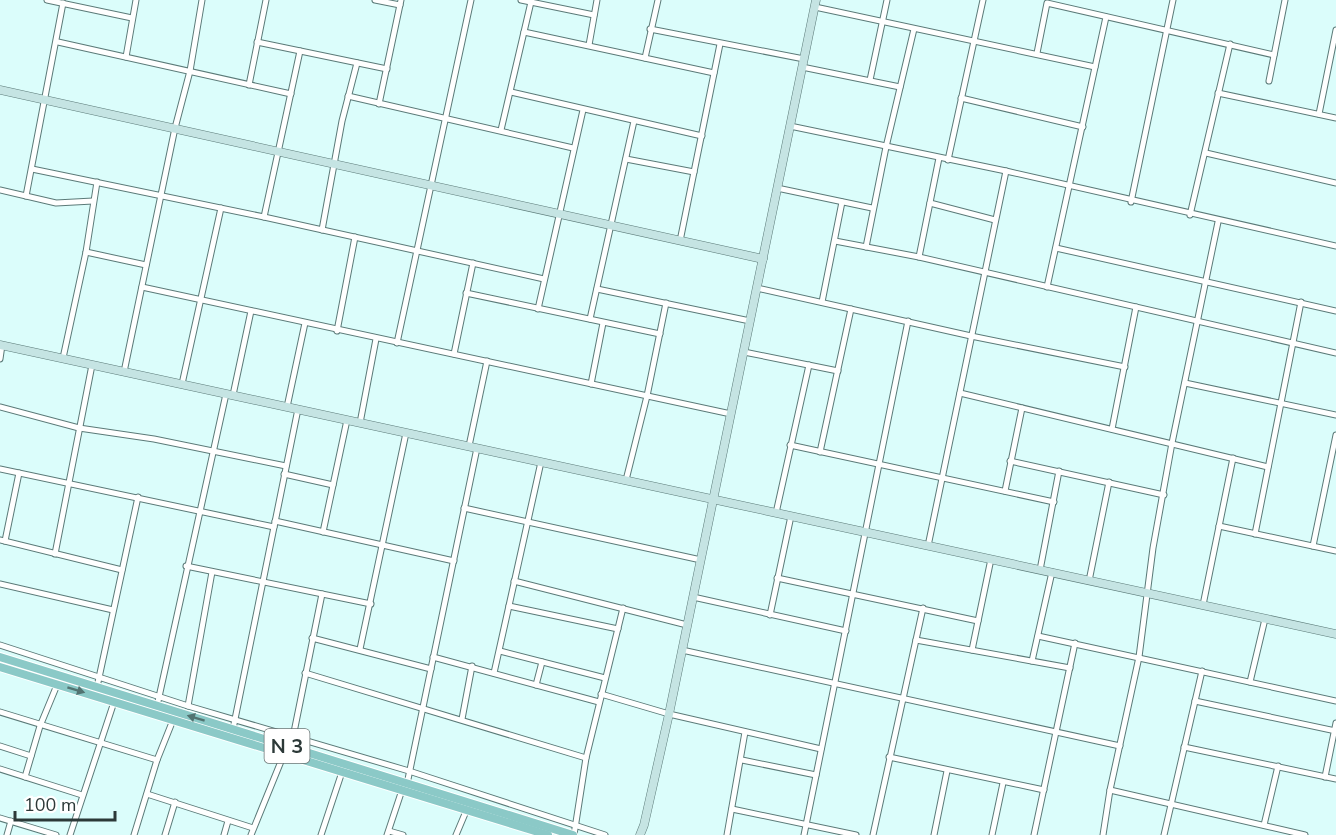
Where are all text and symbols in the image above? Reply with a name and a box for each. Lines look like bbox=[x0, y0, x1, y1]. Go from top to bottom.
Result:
one-way arrow bbox=[67, 686, 85, 696]
one-way arrow bbox=[187, 713, 205, 722]
road number: N 3 bbox=[264, 729, 310, 763]
scale bar bbox=[15, 784, 116, 822]
text: 100 m bbox=[24, 793, 76, 817]

